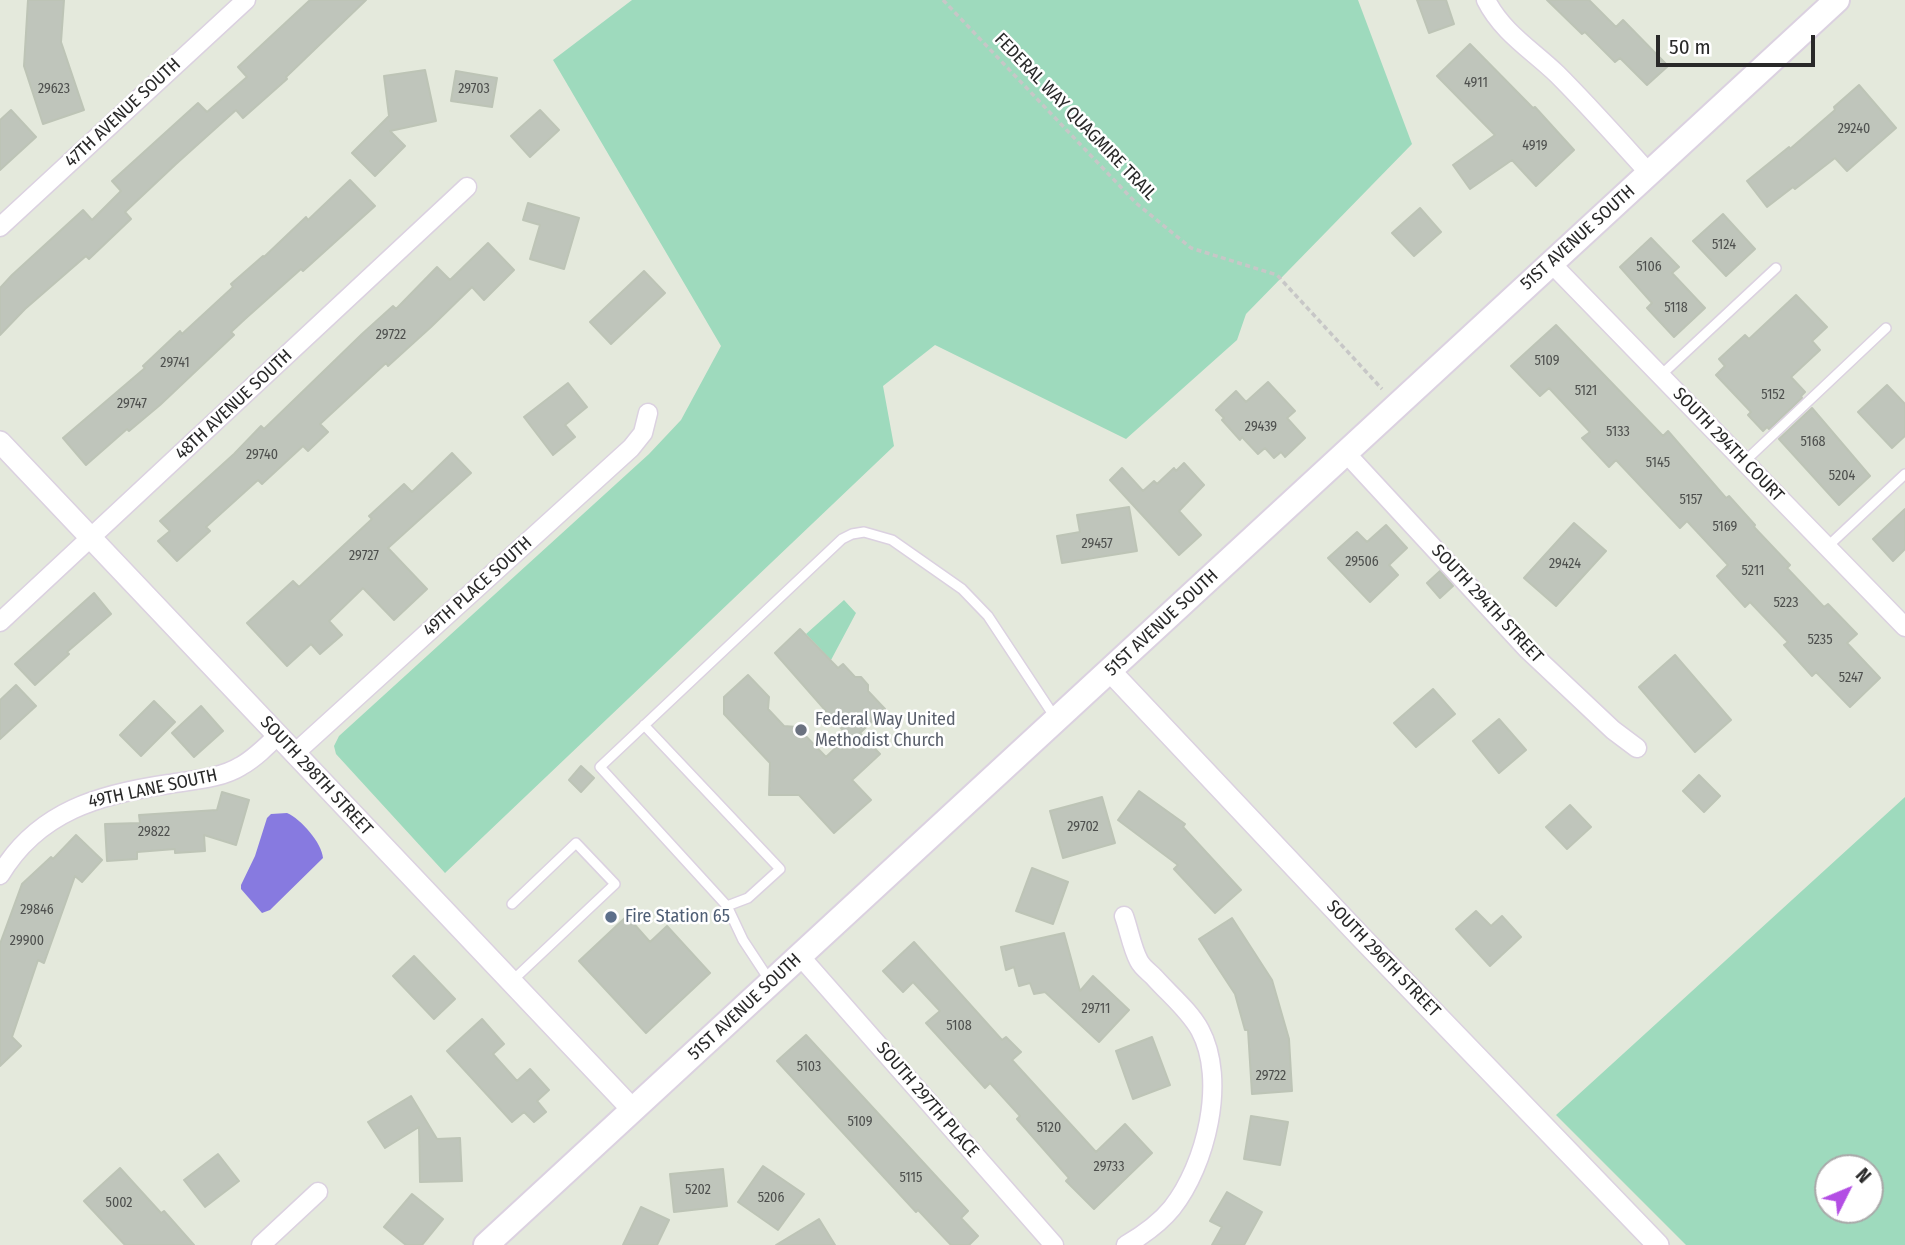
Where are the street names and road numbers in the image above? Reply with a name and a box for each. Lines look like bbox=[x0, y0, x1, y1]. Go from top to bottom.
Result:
street label: FEDERAL WAY QUAGMIRE TRAIL bbox=[990, 29, 1160, 205]
street label: 47TH AVENUE SOUTH bbox=[61, 54, 185, 172]
street label: 51ST AVENUE SOUTH bbox=[1516, 181, 1640, 295]
street label: 48TH AVENUE SOUTH bbox=[171, 345, 297, 465]
street label: SOUTH 294TH COURT bbox=[1668, 383, 1788, 507]
street label: 49TH PLACE SOUTH bbox=[419, 533, 537, 641]
street label: SOUTH 294TH STREET bbox=[1427, 540, 1547, 668]
street label: 51ST AVENUE SOUTH bbox=[1101, 565, 1223, 681]
street label: SOUTH 298TH STREET bbox=[255, 712, 377, 840]
street label: 49TH LANE SOUTH bbox=[87, 765, 219, 813]
street label: SOUTH 296TH STREET bbox=[1322, 896, 1444, 1022]
street label: 51ST AVENUE SOUTH bbox=[684, 949, 806, 1065]
street label: SOUTH 297TH PLACE bbox=[871, 1038, 983, 1162]

